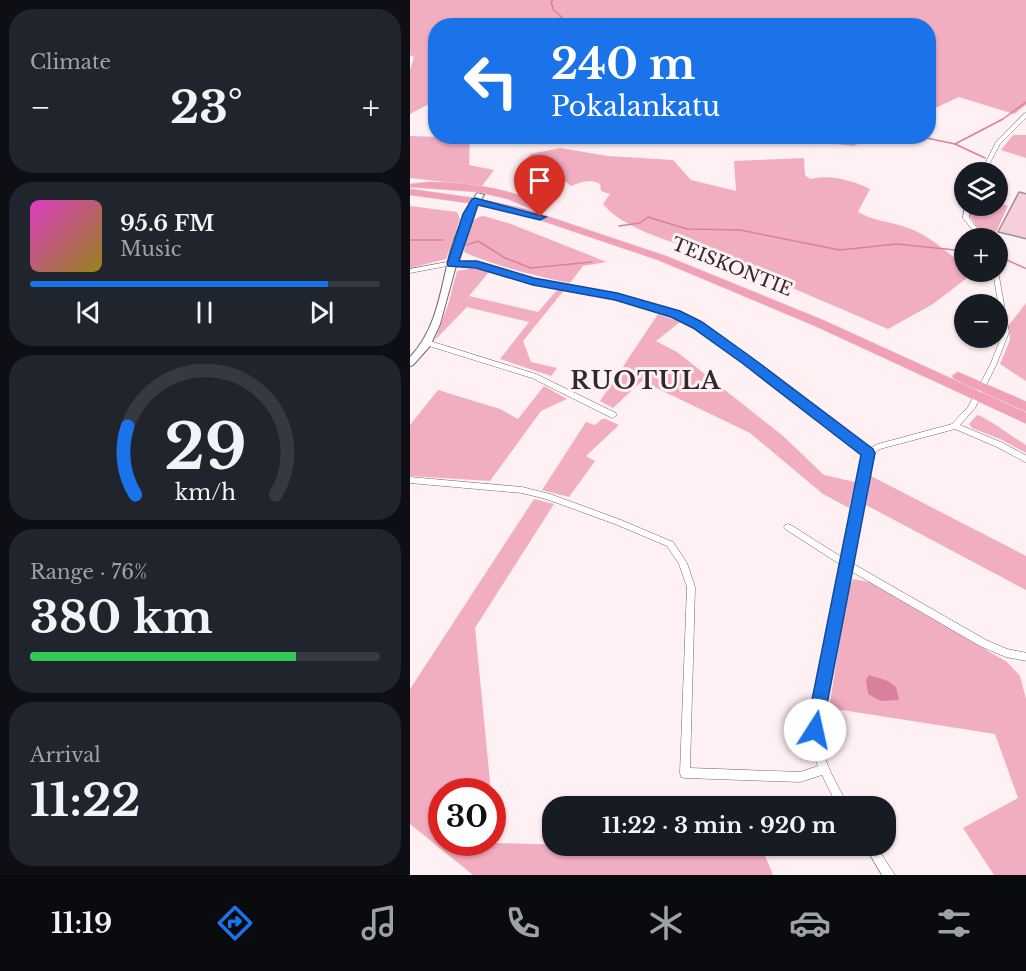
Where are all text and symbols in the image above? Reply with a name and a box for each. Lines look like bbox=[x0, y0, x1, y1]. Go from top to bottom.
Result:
text: 240 m bbox=[551, 38, 696, 90]
icon: left bbox=[452, 42, 530, 120]
text: Climate bbox=[30, 50, 111, 74]
text: 23° bbox=[170, 79, 243, 135]
text: − bbox=[30, 87, 51, 128]
text: + bbox=[362, 87, 380, 128]
text: Pokalankatu bbox=[551, 90, 720, 123]
pin bbox=[514, 155, 565, 217]
map controls bbox=[954, 162, 1008, 348]
button: layers bbox=[954, 162, 1008, 216]
icon: arrive bbox=[523, 164, 556, 197]
text: 95.6 FM bbox=[120, 210, 214, 237]
button: + bbox=[954, 228, 1008, 282]
street label: TEISKONTIE bbox=[669, 233, 795, 301]
text: Music bbox=[120, 237, 181, 261]
button: − bbox=[954, 294, 1008, 348]
icon: previous bbox=[72, 296, 105, 329]
icon: pause bbox=[188, 296, 221, 329]
icon: next bbox=[305, 296, 338, 329]
district label: RUOTULA bbox=[570, 366, 722, 395]
text: 29 bbox=[164, 408, 246, 486]
text: km/h bbox=[175, 479, 236, 506]
text: Range · 76% bbox=[30, 560, 147, 584]
text: 380 km bbox=[30, 589, 213, 645]
position arrow bbox=[783, 698, 847, 762]
text: Arrival bbox=[30, 743, 101, 767]
text: 11:22 bbox=[30, 772, 141, 828]
speed limit sign: 30 bbox=[428, 778, 506, 856]
text: 11:22 · 3 min · 920 m bbox=[602, 812, 836, 839]
icon: directions bbox=[214, 902, 256, 944]
icon: music bbox=[358, 902, 400, 944]
icon: phone bbox=[502, 902, 544, 944]
icon: climate bbox=[645, 902, 687, 944]
icon: car bbox=[789, 902, 831, 944]
icon: filters bbox=[933, 902, 975, 944]
text: 11:19 bbox=[51, 907, 112, 940]

